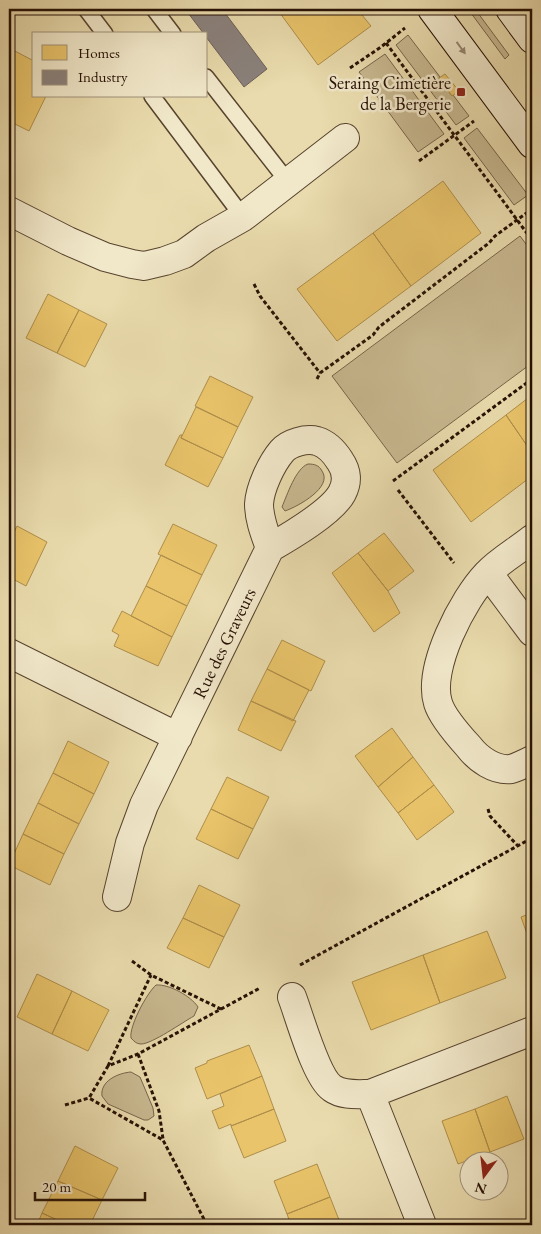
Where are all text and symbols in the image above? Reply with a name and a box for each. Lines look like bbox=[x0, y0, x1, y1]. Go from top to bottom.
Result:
legend bbox=[32, 32, 208, 98]
one-way arrow bbox=[456, 41, 466, 55]
text: Homes bbox=[78, 43, 120, 62]
text: Industry bbox=[78, 67, 128, 86]
place label: Seraing Cimetière de la Bergerie bbox=[329, 71, 451, 115]
marker: Seraing Cimetière de la Bergerie bbox=[455, 86, 467, 98]
street label: Rue des Graveurs bbox=[187, 584, 261, 702]
north arrow bbox=[458, 1152, 508, 1202]
scale bar bbox=[35, 1169, 145, 1201]
text: 20 m bbox=[42, 1177, 71, 1196]
text: N bbox=[472, 1178, 488, 1199]

